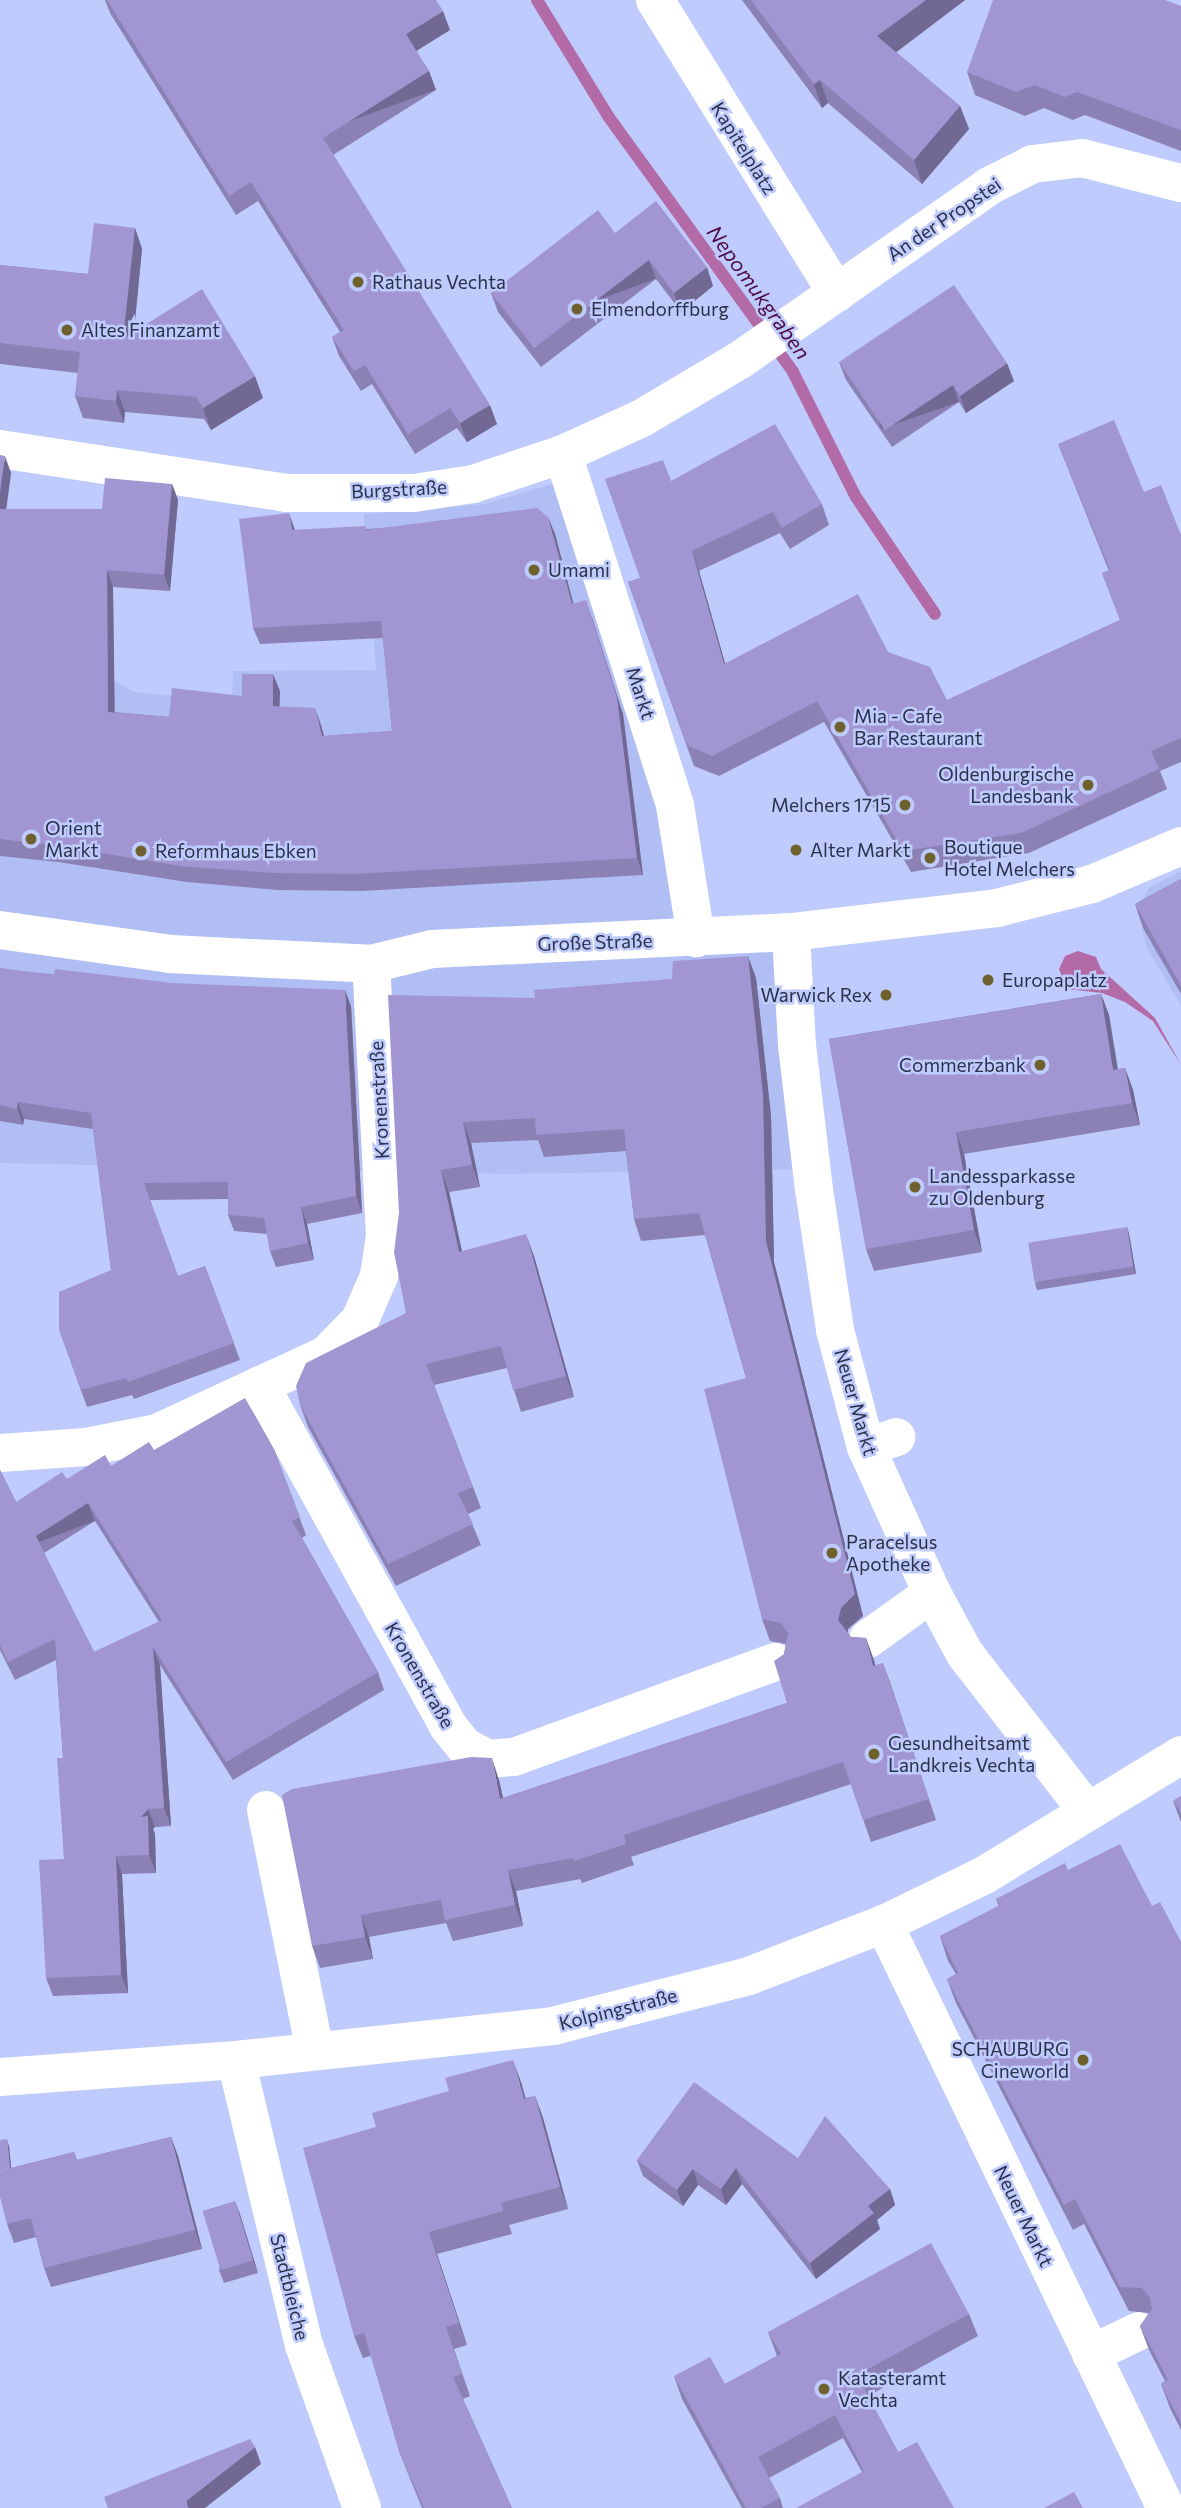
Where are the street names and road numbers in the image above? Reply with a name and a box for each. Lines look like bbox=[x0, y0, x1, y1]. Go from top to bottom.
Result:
street label: Kapitelplatz bbox=[707, 98, 781, 198]
street label: An der Propstei bbox=[883, 172, 1005, 266]
street label: Burgstraße bbox=[350, 475, 448, 503]
street label: Markt bbox=[622, 664, 660, 722]
street label: Große Straße bbox=[537, 929, 653, 955]
street label: Kronenstraße bbox=[365, 1040, 393, 1160]
street label: Neuer Markt bbox=[830, 1346, 882, 1458]
street label: Kronenstraße bbox=[381, 1618, 459, 1732]
street label: Kolpingstraße bbox=[557, 1983, 679, 2035]
street label: Neuer Markt bbox=[990, 2162, 1058, 2270]
street label: Stadtbleiche bbox=[266, 2231, 314, 2343]

